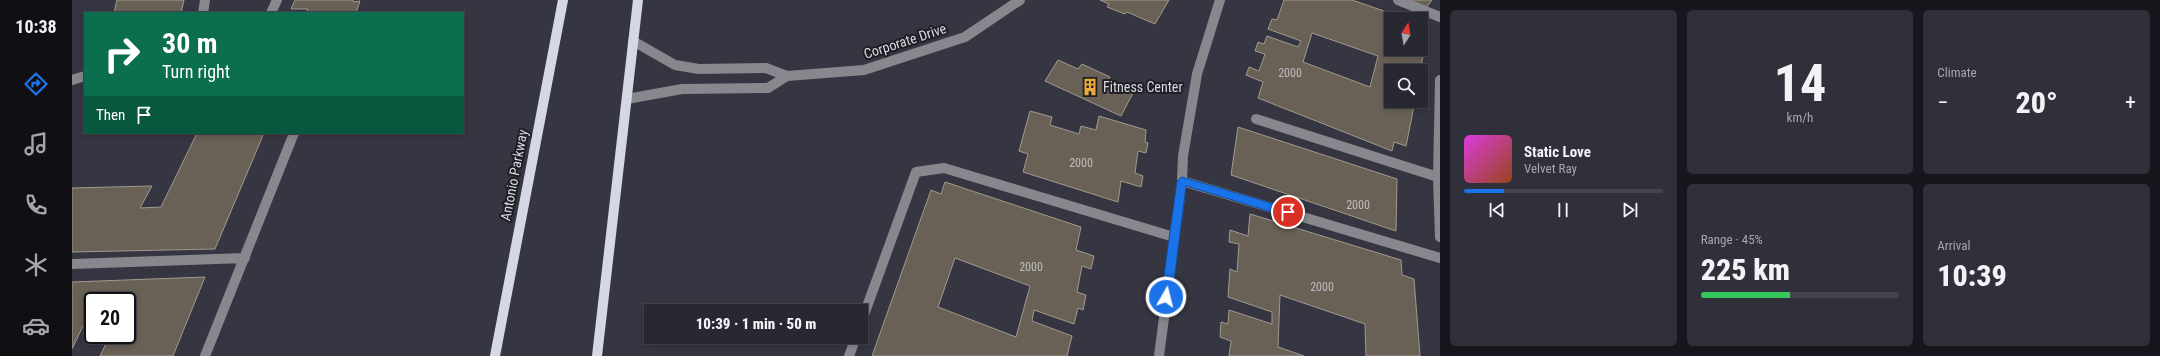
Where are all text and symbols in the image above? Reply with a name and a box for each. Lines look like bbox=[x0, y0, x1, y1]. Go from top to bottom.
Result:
north arrow bbox=[1384, 12, 1428, 56]
map controls bbox=[1384, 12, 1428, 108]
text: 10:38 bbox=[15, 16, 57, 37]
street label: Corporate Drive bbox=[862, 20, 949, 62]
text: 30 m bbox=[162, 27, 218, 60]
icon: right bbox=[96, 28, 148, 80]
text: 14 bbox=[1774, 53, 1826, 114]
text: Turn right bbox=[162, 61, 230, 82]
button: search bbox=[1384, 64, 1428, 108]
text: Climate bbox=[1937, 65, 1977, 80]
house number: 2000 bbox=[1278, 66, 1302, 80]
icon: directions bbox=[22, 70, 50, 98]
building icon: Fitness Center bbox=[1080, 77, 1100, 97]
place label: Fitness Center bbox=[1103, 79, 1183, 95]
text: 20° bbox=[2016, 85, 2058, 120]
text: − bbox=[1937, 90, 1948, 115]
text: + bbox=[2125, 90, 2136, 115]
icon: arrive bbox=[133, 104, 155, 126]
text: Then bbox=[96, 106, 125, 124]
text: km/h bbox=[1787, 110, 1813, 125]
street label: Antonio Parkway bbox=[497, 128, 531, 222]
icon: music bbox=[22, 130, 50, 158]
text: Static Love bbox=[1524, 143, 1591, 161]
house number: 2000 bbox=[1069, 156, 1093, 170]
text: Velvet Ray bbox=[1524, 161, 1577, 176]
icon: phone bbox=[22, 191, 50, 219]
pin bbox=[1271, 195, 1305, 229]
house number: 2000 bbox=[1346, 198, 1370, 212]
icon: previous bbox=[1486, 199, 1508, 221]
icon: pause bbox=[1552, 199, 1574, 221]
icon: next bbox=[1619, 199, 1641, 221]
icon: arrive bbox=[1277, 201, 1299, 223]
text: Range · 45% bbox=[1701, 232, 1763, 247]
text: Arrival bbox=[1937, 238, 1970, 253]
icon: climate bbox=[22, 251, 50, 279]
text: 225 km bbox=[1701, 252, 1790, 287]
text: 10:39 bbox=[1937, 258, 2007, 293]
house number: 2000 bbox=[1019, 260, 1043, 274]
position arrow bbox=[1145, 276, 1187, 318]
house number: 2000 bbox=[1310, 280, 1334, 294]
speed limit sign: 20 bbox=[84, 292, 136, 344]
icon: car bbox=[22, 312, 50, 340]
text: 10:39 · 1 min · 50 m bbox=[696, 315, 816, 333]

